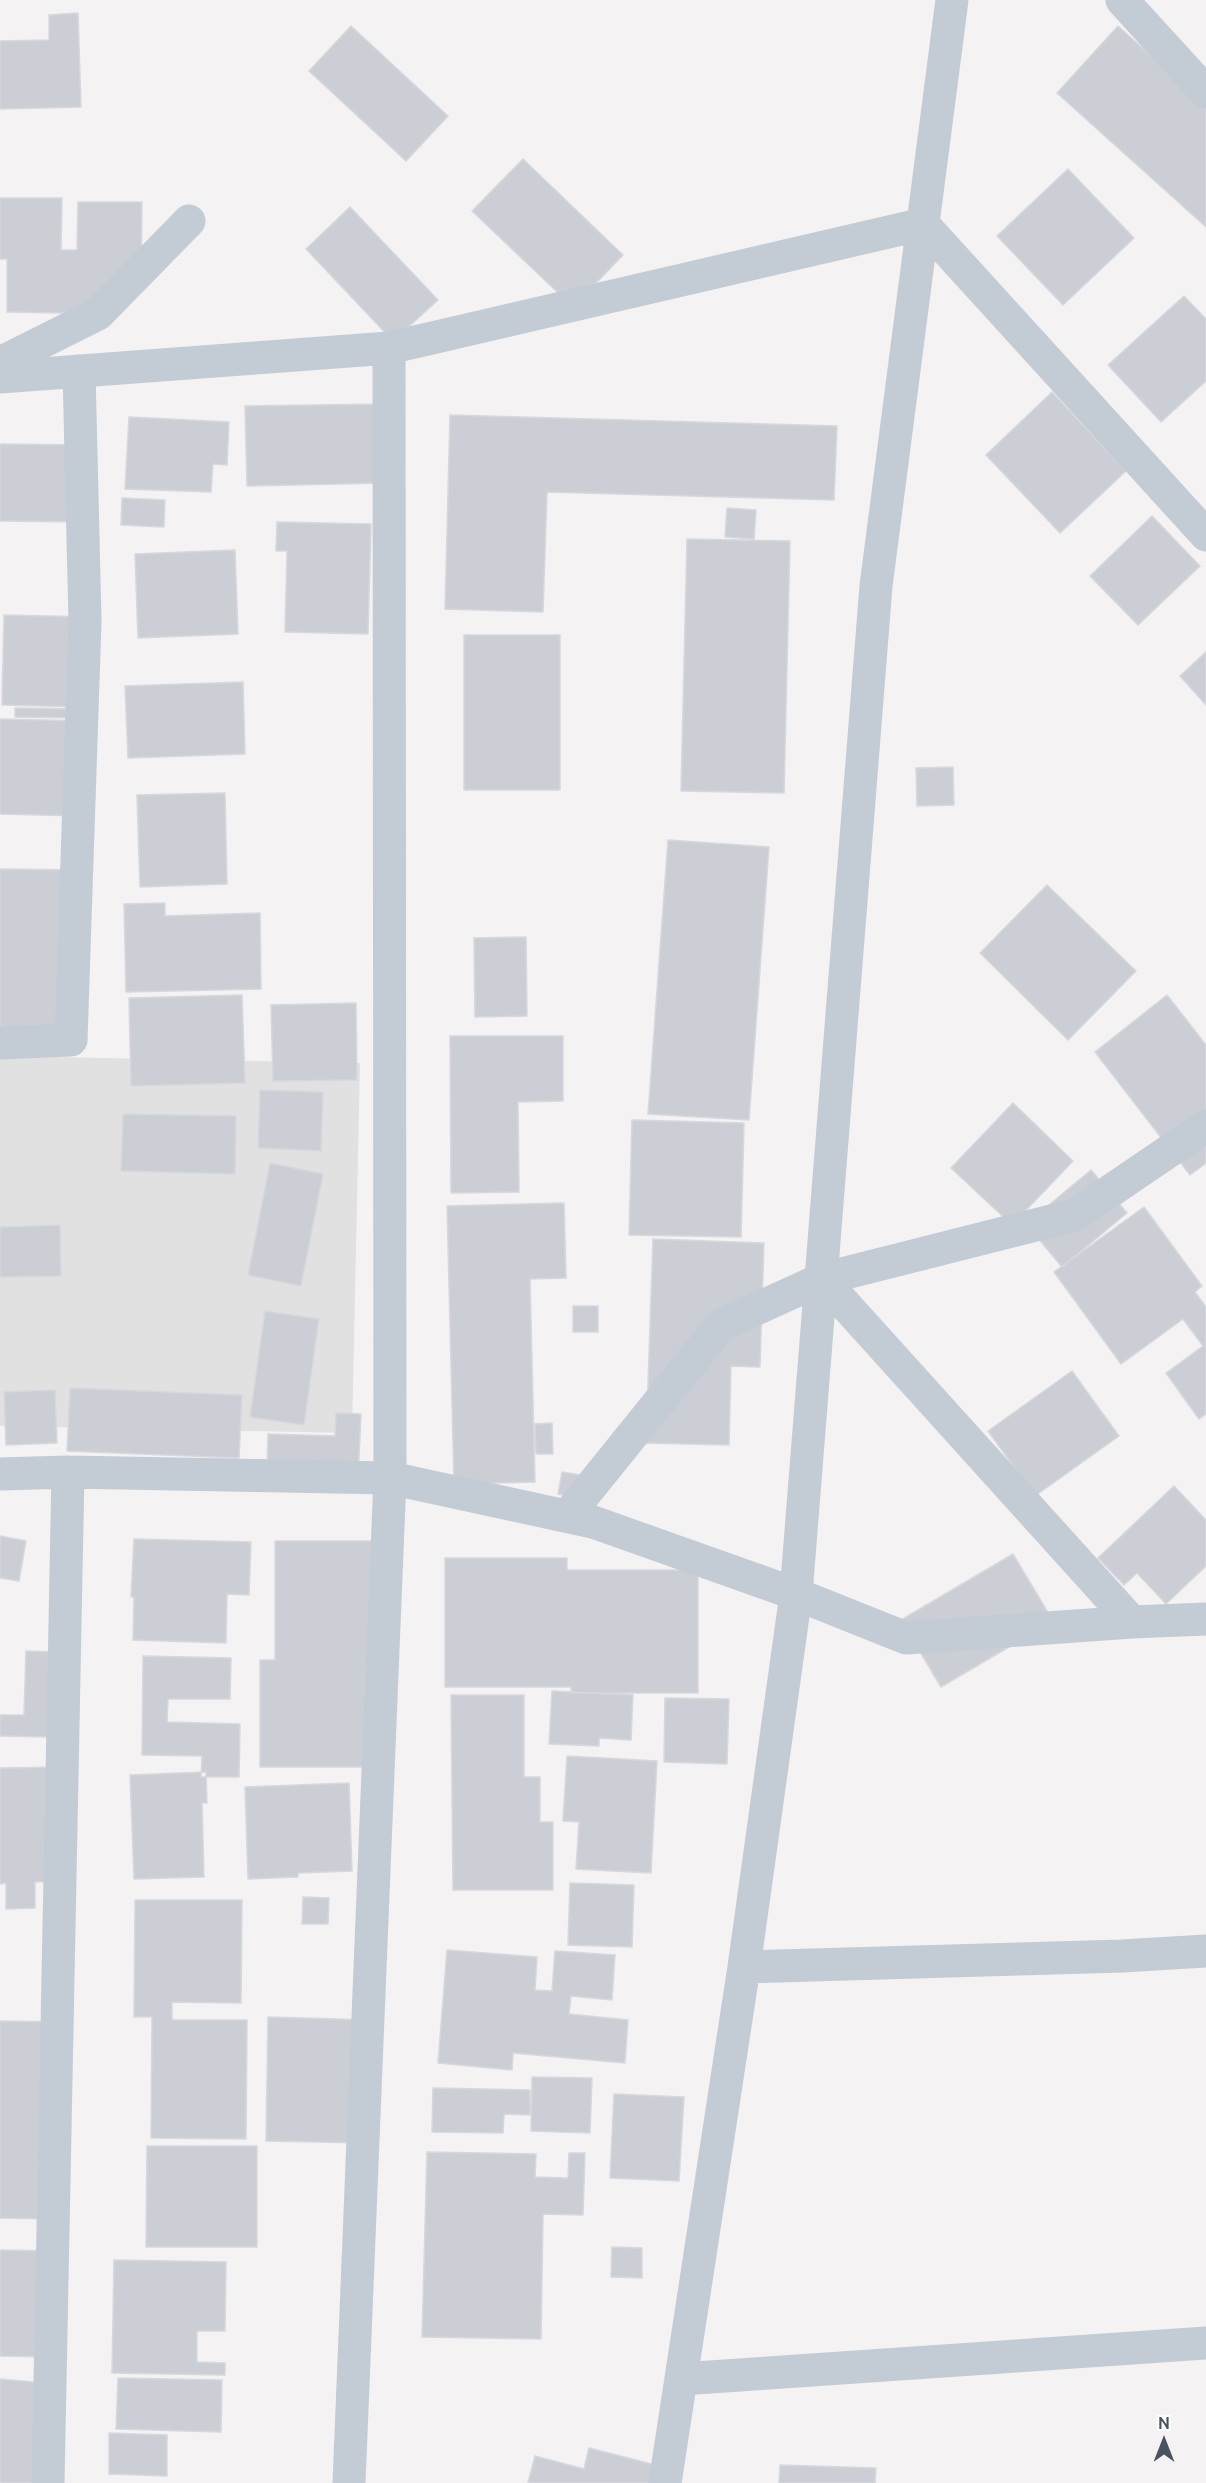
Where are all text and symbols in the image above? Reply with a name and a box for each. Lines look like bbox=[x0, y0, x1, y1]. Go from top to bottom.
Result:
north arrow bbox=[1134, 2411, 1194, 2471]
text: N bbox=[1158, 2414, 1170, 2432]

